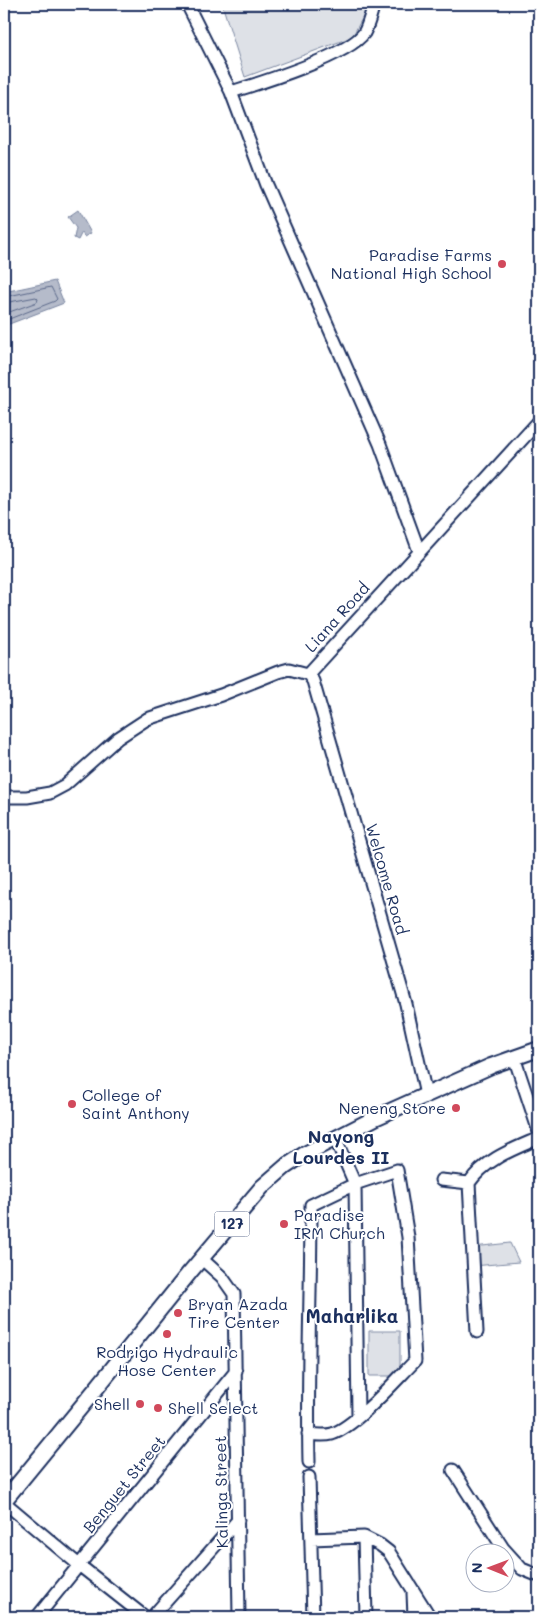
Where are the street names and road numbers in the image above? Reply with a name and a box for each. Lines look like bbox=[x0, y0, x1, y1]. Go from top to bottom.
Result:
street label: Liana Road bbox=[300, 577, 374, 656]
street label: Welcome Road bbox=[362, 821, 413, 937]
road number: 127 bbox=[214, 1212, 250, 1236]
street label: Benguet Street bbox=[78, 1431, 169, 1537]
street label: Kalinga Street bbox=[209, 1435, 232, 1549]

